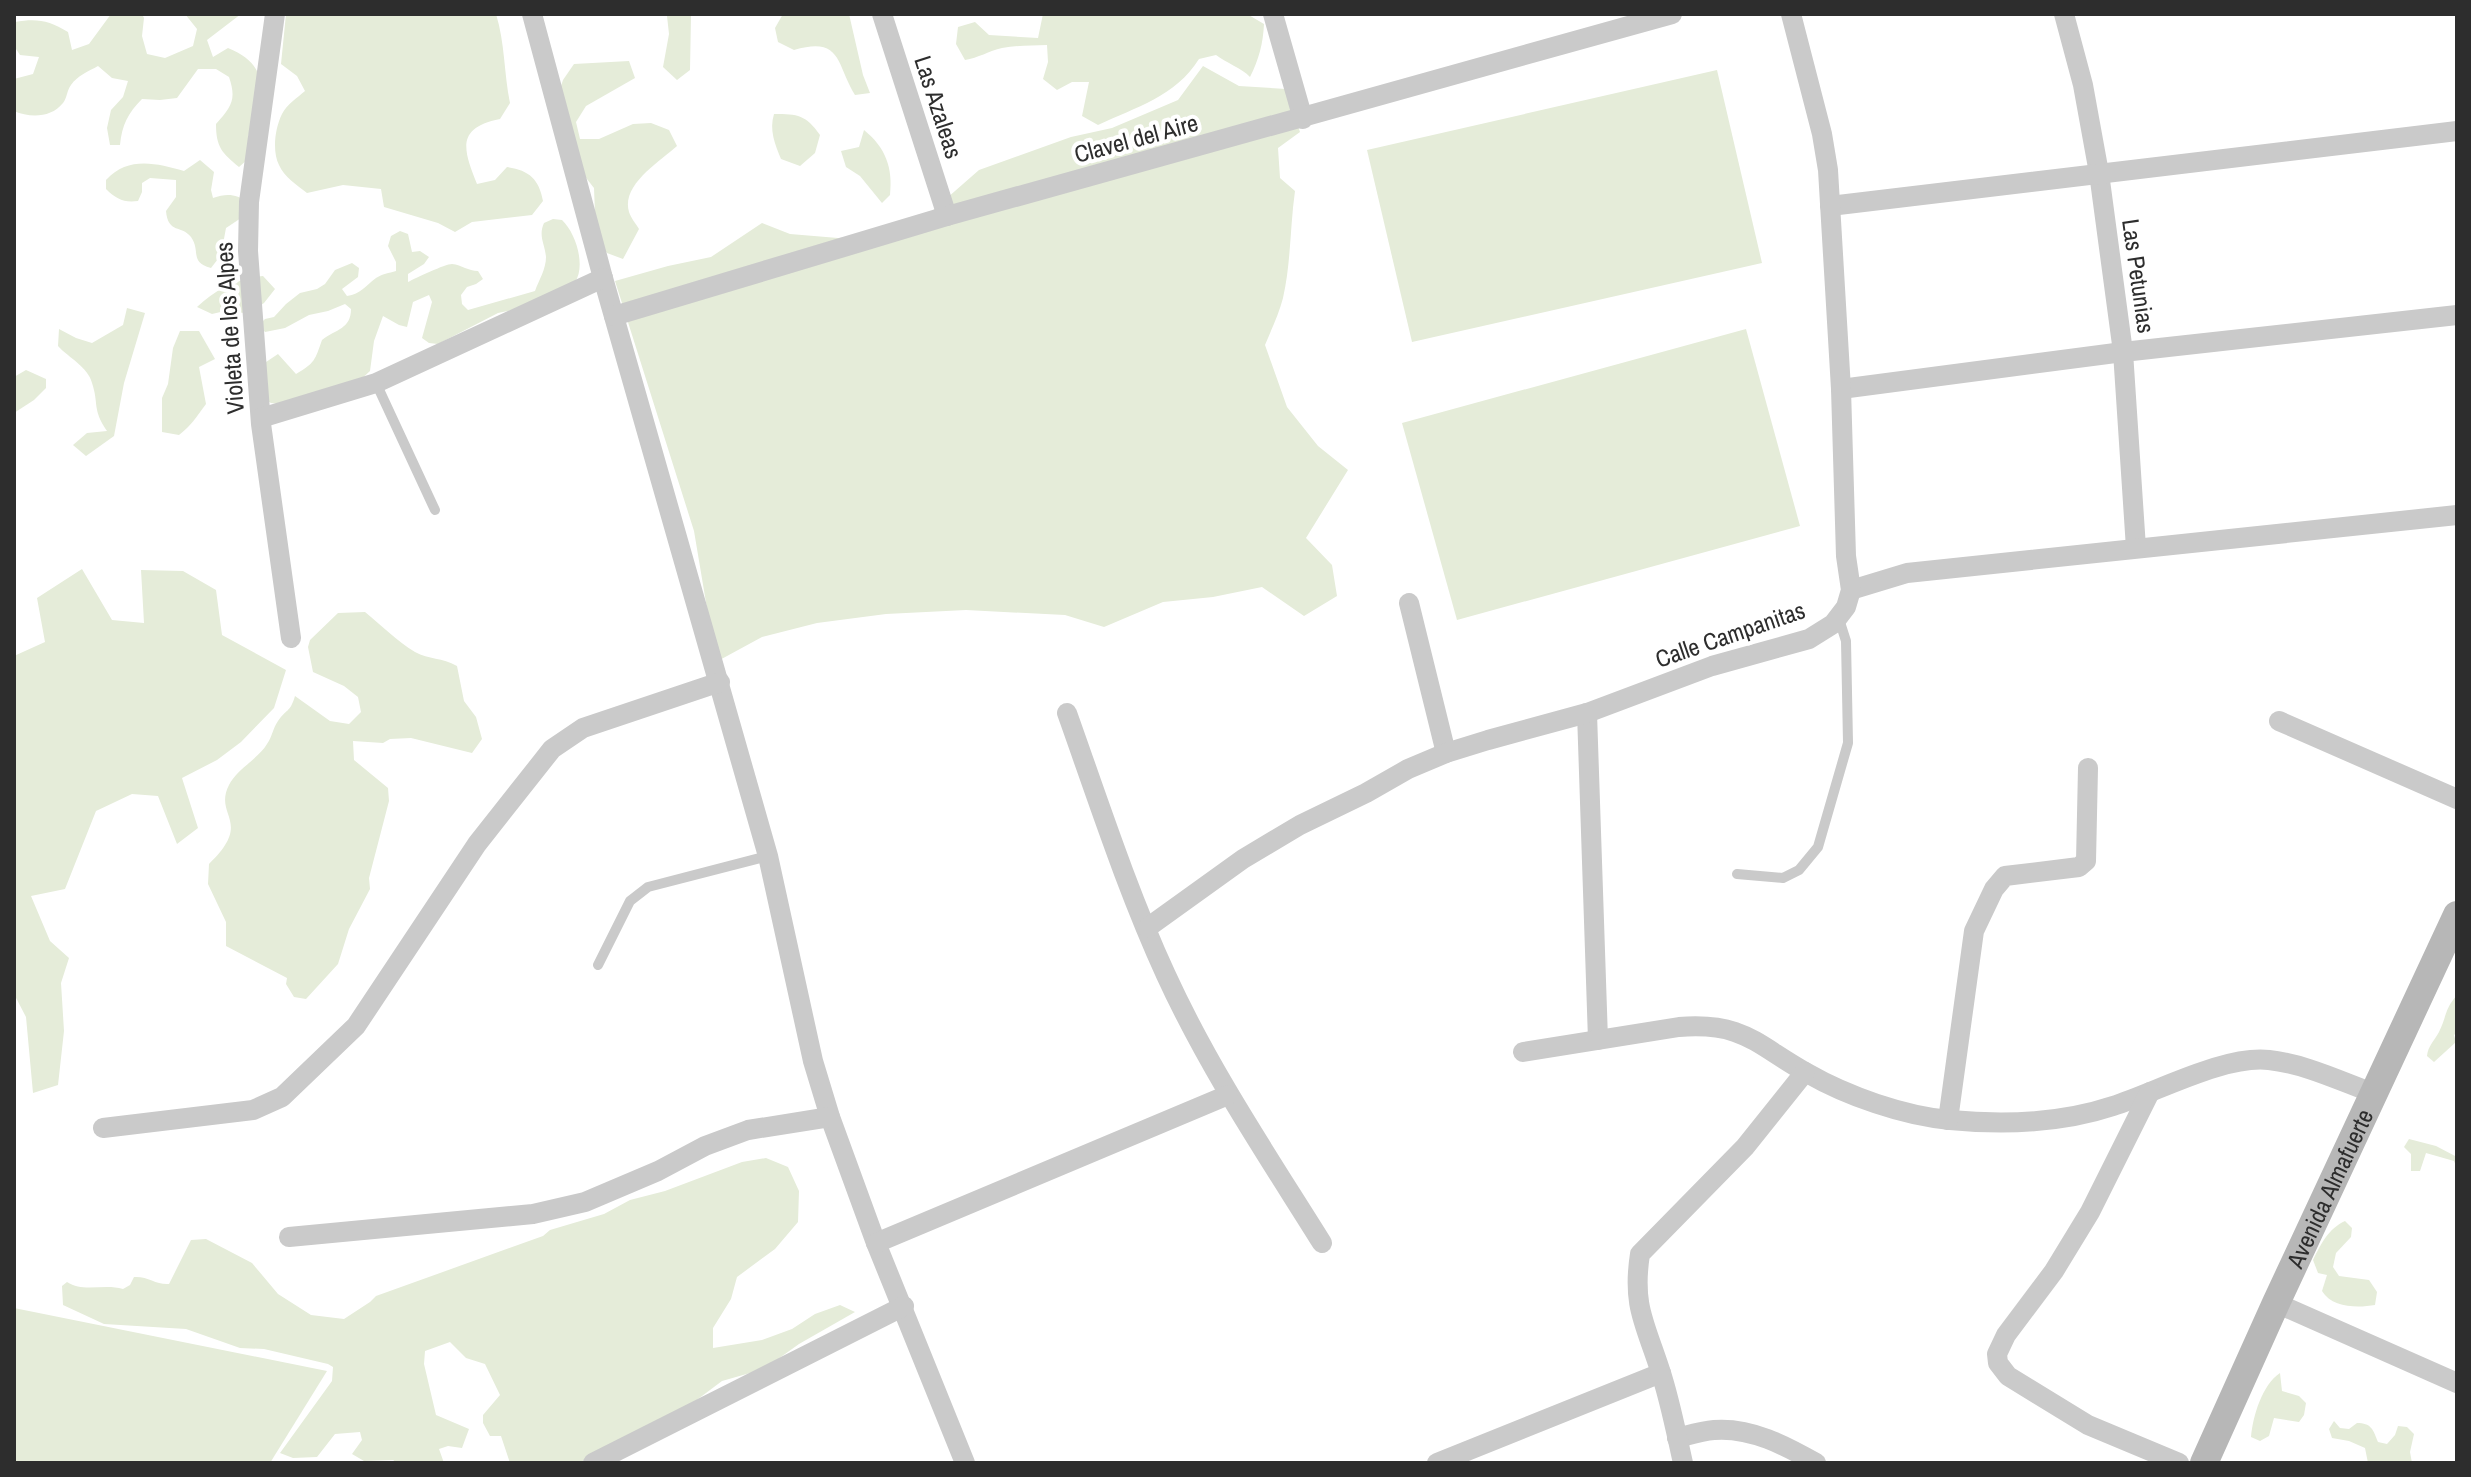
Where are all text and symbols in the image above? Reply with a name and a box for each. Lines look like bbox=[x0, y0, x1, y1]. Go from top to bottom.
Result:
street label: Las Azaleas bbox=[907, 52, 971, 162]
street label: Clavel del Aire bbox=[1071, 106, 1201, 170]
street label: Las Petunias bbox=[2115, 217, 2163, 335]
street label: Violeta de los Alpes bbox=[207, 241, 251, 415]
street label: Calle Campanitas bbox=[1651, 593, 1809, 675]
street label: Avenida Almafuerte bbox=[2278, 1104, 2380, 1274]

